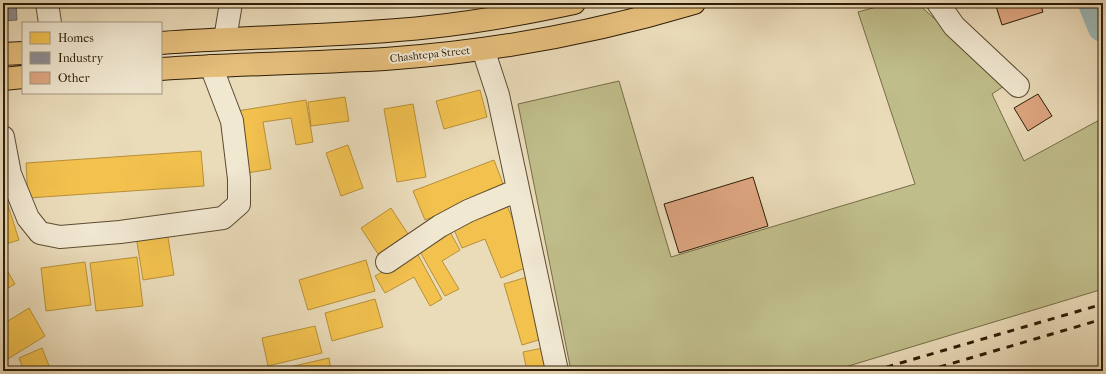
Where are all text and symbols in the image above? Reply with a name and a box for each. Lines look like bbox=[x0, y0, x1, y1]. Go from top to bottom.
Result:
legend bbox=[22, 22, 162, 94]
text: Homes bbox=[58, 31, 94, 45]
street label: Chashtepa Street bbox=[389, 44, 471, 65]
text: Industry bbox=[58, 51, 104, 65]
text: Other bbox=[58, 71, 90, 85]

